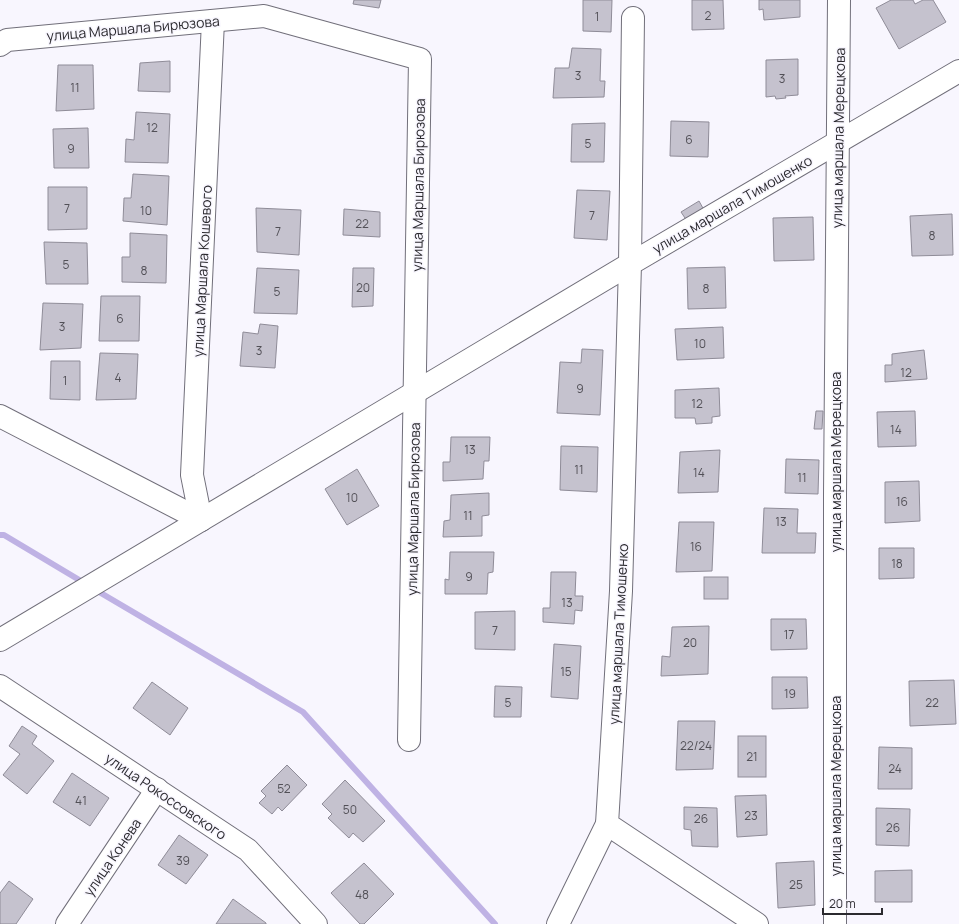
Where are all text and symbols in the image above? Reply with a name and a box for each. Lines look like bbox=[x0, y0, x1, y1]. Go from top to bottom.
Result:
house number: 2 bbox=[705, 7, 712, 24]
house number: 1 bbox=[595, 8, 599, 25]
street label: улица Маршала Бирюзова bbox=[46, 11, 220, 45]
street label: улица маршала Мерецкова bbox=[827, 48, 849, 228]
house number: 3 bbox=[575, 67, 581, 84]
house number: 3 bbox=[779, 70, 785, 87]
house number: 11 bbox=[70, 79, 80, 96]
street label: улица Маршала Бирюзова bbox=[407, 98, 429, 272]
house number: 12 bbox=[146, 119, 158, 136]
house number: 6 bbox=[685, 131, 693, 148]
house number: 5 bbox=[585, 135, 592, 152]
house number: 9 bbox=[67, 140, 75, 157]
street label: улица маршала Тимошенко bbox=[649, 150, 815, 258]
street label: улица Маршала Кошевого bbox=[188, 184, 216, 358]
house number: 7 bbox=[64, 200, 70, 217]
house number: 10 bbox=[140, 202, 152, 219]
house number: 7 bbox=[589, 207, 595, 224]
house number: 22 bbox=[355, 215, 369, 232]
house number: 7 bbox=[275, 223, 281, 240]
house number: 8 bbox=[929, 227, 936, 244]
house number: 5 bbox=[63, 256, 70, 273]
house number: 8 bbox=[141, 262, 148, 279]
house number: 20 bbox=[356, 279, 370, 296]
house number: 8 bbox=[703, 280, 710, 297]
house number: 5 bbox=[274, 283, 281, 300]
house number: 6 bbox=[116, 310, 124, 327]
house number: 3 bbox=[59, 318, 65, 335]
house number: 10 bbox=[694, 335, 706, 352]
house number: 3 bbox=[256, 342, 262, 359]
house number: 12 bbox=[900, 364, 912, 381]
house number: 4 bbox=[114, 369, 122, 386]
house number: 1 bbox=[63, 372, 67, 389]
street label: улица маршала Мерецкова bbox=[826, 372, 845, 552]
house number: 9 bbox=[576, 380, 584, 397]
house number: 12 bbox=[691, 395, 703, 412]
house number: 14 bbox=[890, 421, 902, 438]
street label: улица Маршала Бирюзова bbox=[402, 422, 424, 596]
house number: 13 bbox=[464, 441, 476, 458]
house number: 11 bbox=[574, 461, 584, 478]
house number: 14 bbox=[693, 464, 705, 481]
house number: 11 bbox=[797, 469, 807, 486]
house number: 10 bbox=[346, 489, 358, 506]
house number: 16 bbox=[896, 493, 908, 510]
house number: 11 bbox=[463, 507, 473, 524]
house number: 13 bbox=[775, 513, 787, 530]
house number: 16 bbox=[690, 538, 702, 555]
street label: улица маршала Тимошенко bbox=[604, 543, 632, 725]
house number: 18 bbox=[891, 555, 903, 572]
house number: 9 bbox=[465, 568, 473, 585]
house number: 13 bbox=[561, 594, 573, 611]
house number: 7 bbox=[492, 622, 498, 639]
house number: 17 bbox=[784, 626, 794, 643]
house number: 20 bbox=[683, 634, 697, 651]
house number: 15 bbox=[560, 663, 572, 680]
house number: 19 bbox=[784, 685, 796, 702]
house number: 5 bbox=[505, 694, 512, 711]
house number: 22 bbox=[925, 694, 939, 711]
street label: улица маршала Мерецкова bbox=[826, 696, 845, 876]
house number: 22/24 bbox=[680, 737, 712, 754]
street label: улица Рокоссовского bbox=[102, 748, 230, 844]
house number: 21 bbox=[746, 748, 758, 765]
house number: 24 bbox=[888, 760, 902, 777]
house number: 52 bbox=[277, 780, 291, 797]
house number: 41 bbox=[75, 792, 87, 809]
house number: 50 bbox=[343, 801, 357, 818]
house number: 23 bbox=[744, 807, 758, 824]
house number: 26 bbox=[694, 810, 708, 827]
street label: улица Конева bbox=[79, 814, 145, 900]
house number: 26 bbox=[886, 819, 900, 836]
house number: 39 bbox=[176, 852, 190, 869]
house number: 25 bbox=[789, 876, 803, 893]
house number: 48 bbox=[355, 886, 369, 903]
scale bar bbox=[823, 890, 882, 916]
text: 20 m bbox=[829, 895, 856, 912]

